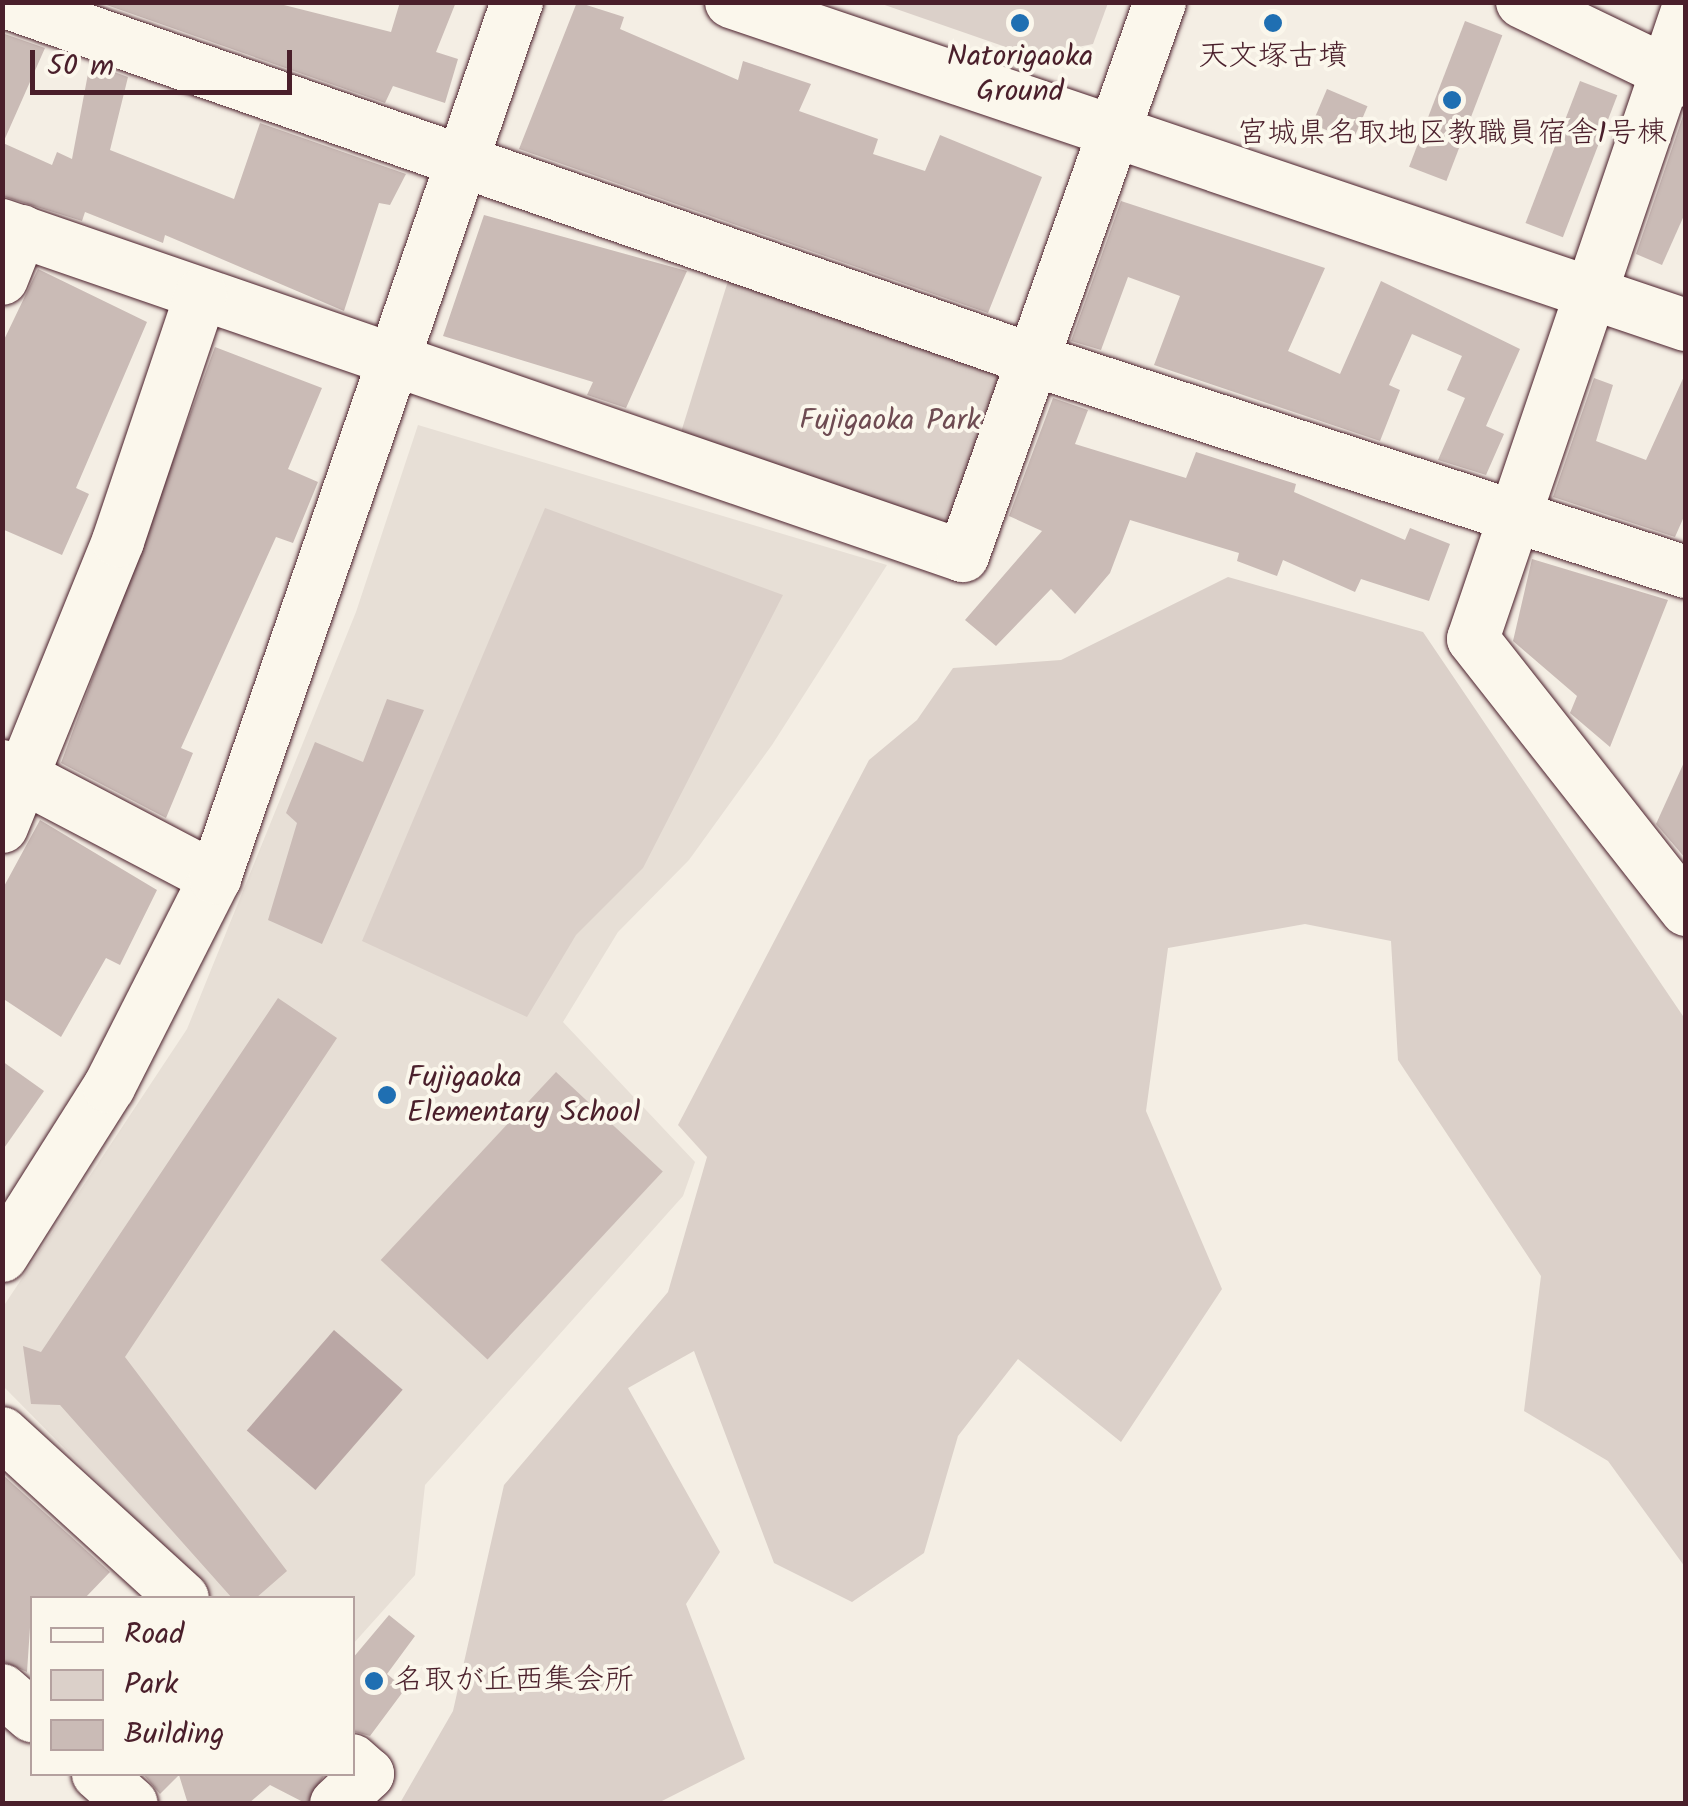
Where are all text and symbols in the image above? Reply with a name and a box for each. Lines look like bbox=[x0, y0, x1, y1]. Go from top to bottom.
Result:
marker: Natorigaoka Ground bbox=[1009, 12, 1031, 34]
marker: 天文塚古墳 bbox=[1262, 12, 1284, 34]
scale bar bbox=[35, 30, 298, 92]
place label: Natorigaoka Ground bbox=[947, 39, 1093, 110]
place label: 天文塚古墳 bbox=[1198, 39, 1348, 75]
text: 50 m bbox=[47, 43, 114, 91]
marker: 宮城県名取地区教職員宿舎1号棟 bbox=[1441, 89, 1463, 111]
place label: 宮城県名取地区教職員宿舎1号棟 bbox=[1237, 116, 1667, 152]
park label: Fujigaoka Park bbox=[799, 403, 981, 439]
place label: Fujigaoka Elementary School bbox=[407, 1060, 640, 1130]
marker: Fujigaoka Elementary School bbox=[376, 1084, 398, 1106]
legend bbox=[30, 1596, 355, 1776]
text: Road bbox=[124, 1611, 184, 1659]
text: Park bbox=[124, 1661, 178, 1709]
place label: 名取が丘西集会所 bbox=[394, 1663, 634, 1699]
marker: 名取が丘西集会所 bbox=[363, 1670, 385, 1692]
text: Building bbox=[124, 1711, 224, 1759]

